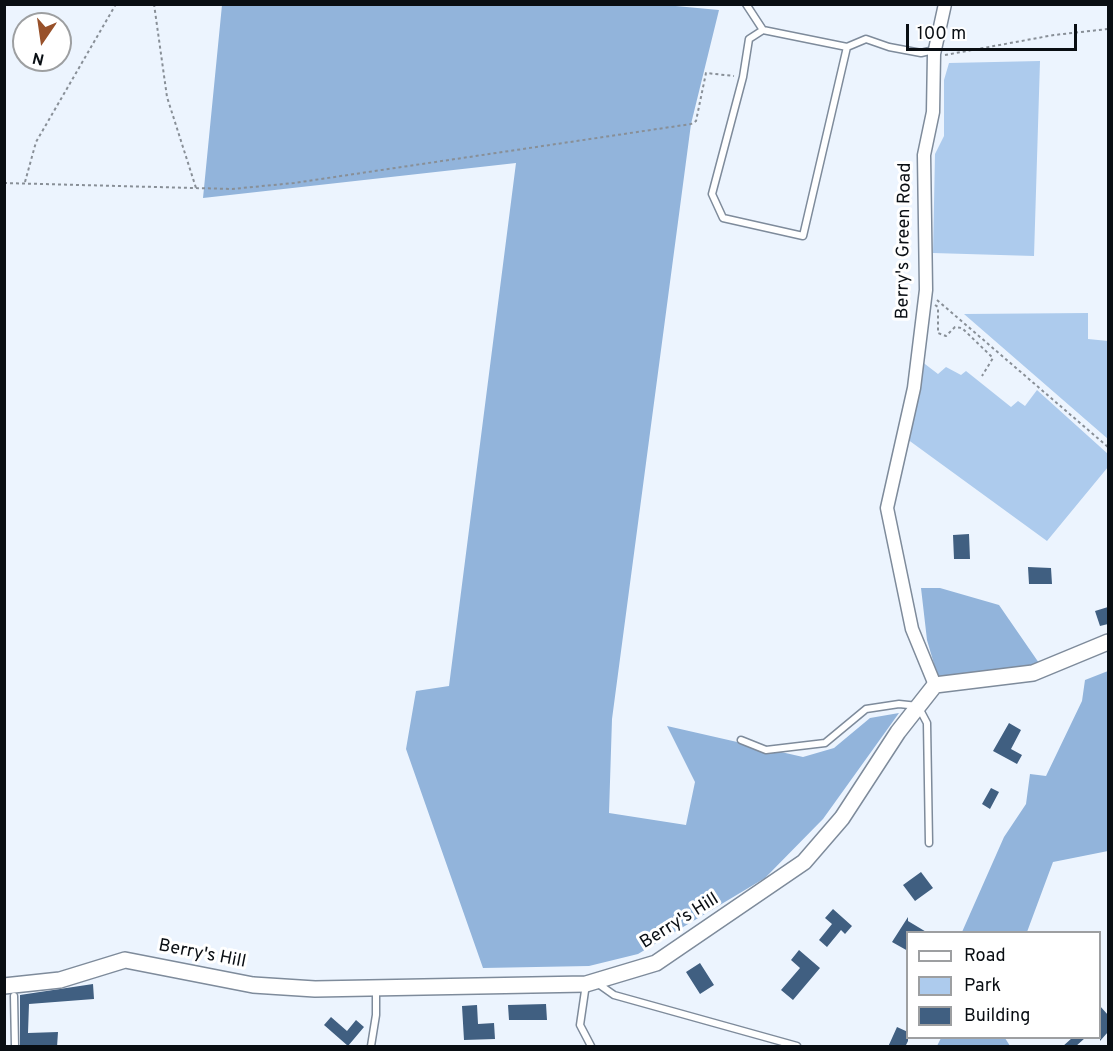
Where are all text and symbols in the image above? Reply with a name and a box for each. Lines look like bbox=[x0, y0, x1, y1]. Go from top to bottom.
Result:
north arrow bbox=[12, 12, 72, 72]
scale bar bbox=[909, 12, 1080, 50]
text: 100 m bbox=[917, 23, 966, 46]
text: N bbox=[31, 47, 46, 69]
street label: Berry's Green Road bbox=[893, 162, 917, 320]
street label: Berry's Hill bbox=[637, 889, 723, 955]
legend bbox=[906, 931, 1101, 1039]
street label: Berry's Hill bbox=[156, 936, 248, 974]
text: Road bbox=[964, 945, 1006, 968]
text: Park bbox=[964, 975, 1001, 998]
text: Building bbox=[964, 1005, 1030, 1028]

